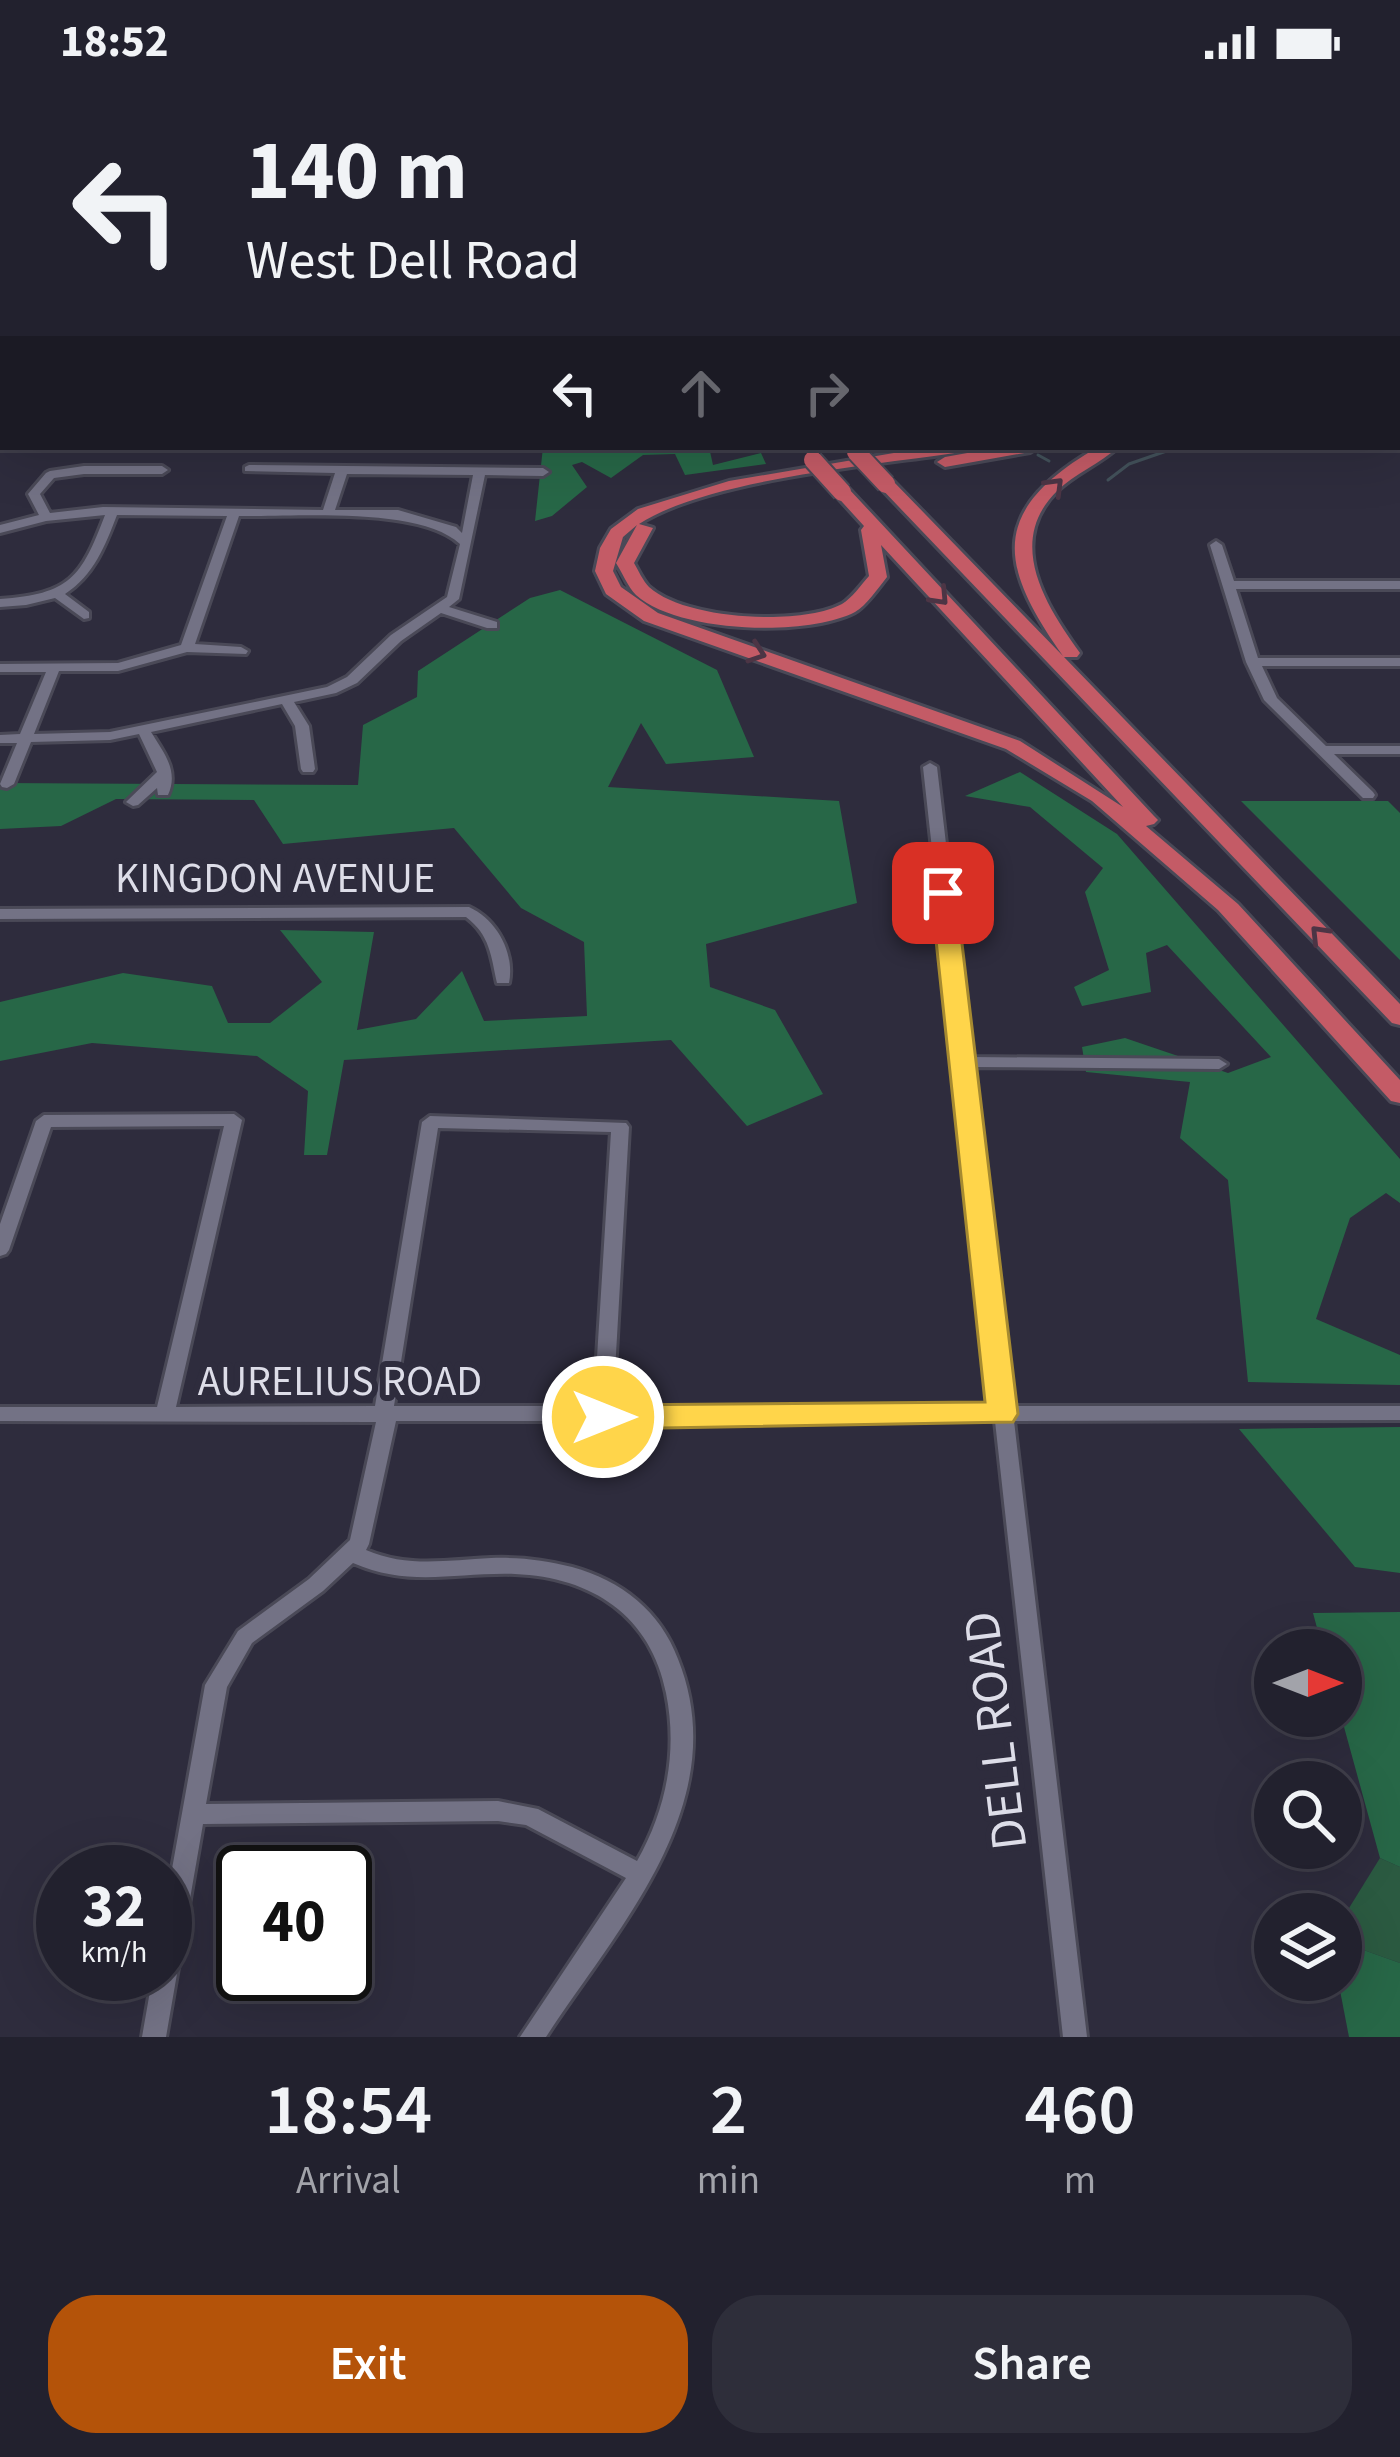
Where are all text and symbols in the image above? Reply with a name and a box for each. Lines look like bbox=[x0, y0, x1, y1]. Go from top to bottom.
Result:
text: 18:52 bbox=[60, 10, 169, 74]
text: 140 m bbox=[246, 112, 468, 232]
icon: left bbox=[48, 132, 204, 288]
text: West Dell Road bbox=[246, 223, 580, 300]
icon: left bbox=[542, 360, 608, 426]
icon: ahead bbox=[668, 360, 734, 426]
icon: right bbox=[794, 360, 860, 426]
one-way arrow bbox=[1041, 478, 1063, 500]
one-way arrow bbox=[926, 583, 948, 605]
one-way arrow bbox=[745, 639, 766, 663]
pin bbox=[892, 842, 994, 944]
street label: KINGDON AVENUE bbox=[115, 849, 435, 909]
icon: arrive bbox=[910, 860, 976, 926]
one-way arrow bbox=[1312, 926, 1334, 948]
street label: AURELIUS ROAD bbox=[198, 1352, 482, 1412]
position arrow bbox=[540, 1354, 666, 1480]
street label: DELL ROAD bbox=[946, 1608, 1046, 1854]
north arrow bbox=[1254, 1629, 1362, 1737]
map controls bbox=[1254, 1629, 1362, 2001]
button: search bbox=[1254, 1761, 1362, 1869]
speed limit sign: 40 bbox=[216, 1845, 372, 2001]
text: 32 bbox=[82, 1865, 146, 1950]
button: layers bbox=[1254, 1893, 1362, 2001]
text: km/h bbox=[81, 1931, 147, 1974]
text: 18:54 bbox=[265, 2059, 432, 2162]
text: 2 bbox=[710, 2059, 747, 2162]
text: 460 bbox=[1025, 2059, 1135, 2162]
text: Arrival bbox=[296, 2153, 401, 2209]
text: min bbox=[697, 2153, 760, 2209]
text: m bbox=[1064, 2153, 1096, 2209]
button: Exit bbox=[48, 2295, 688, 2433]
button: Share bbox=[712, 2295, 1352, 2433]

